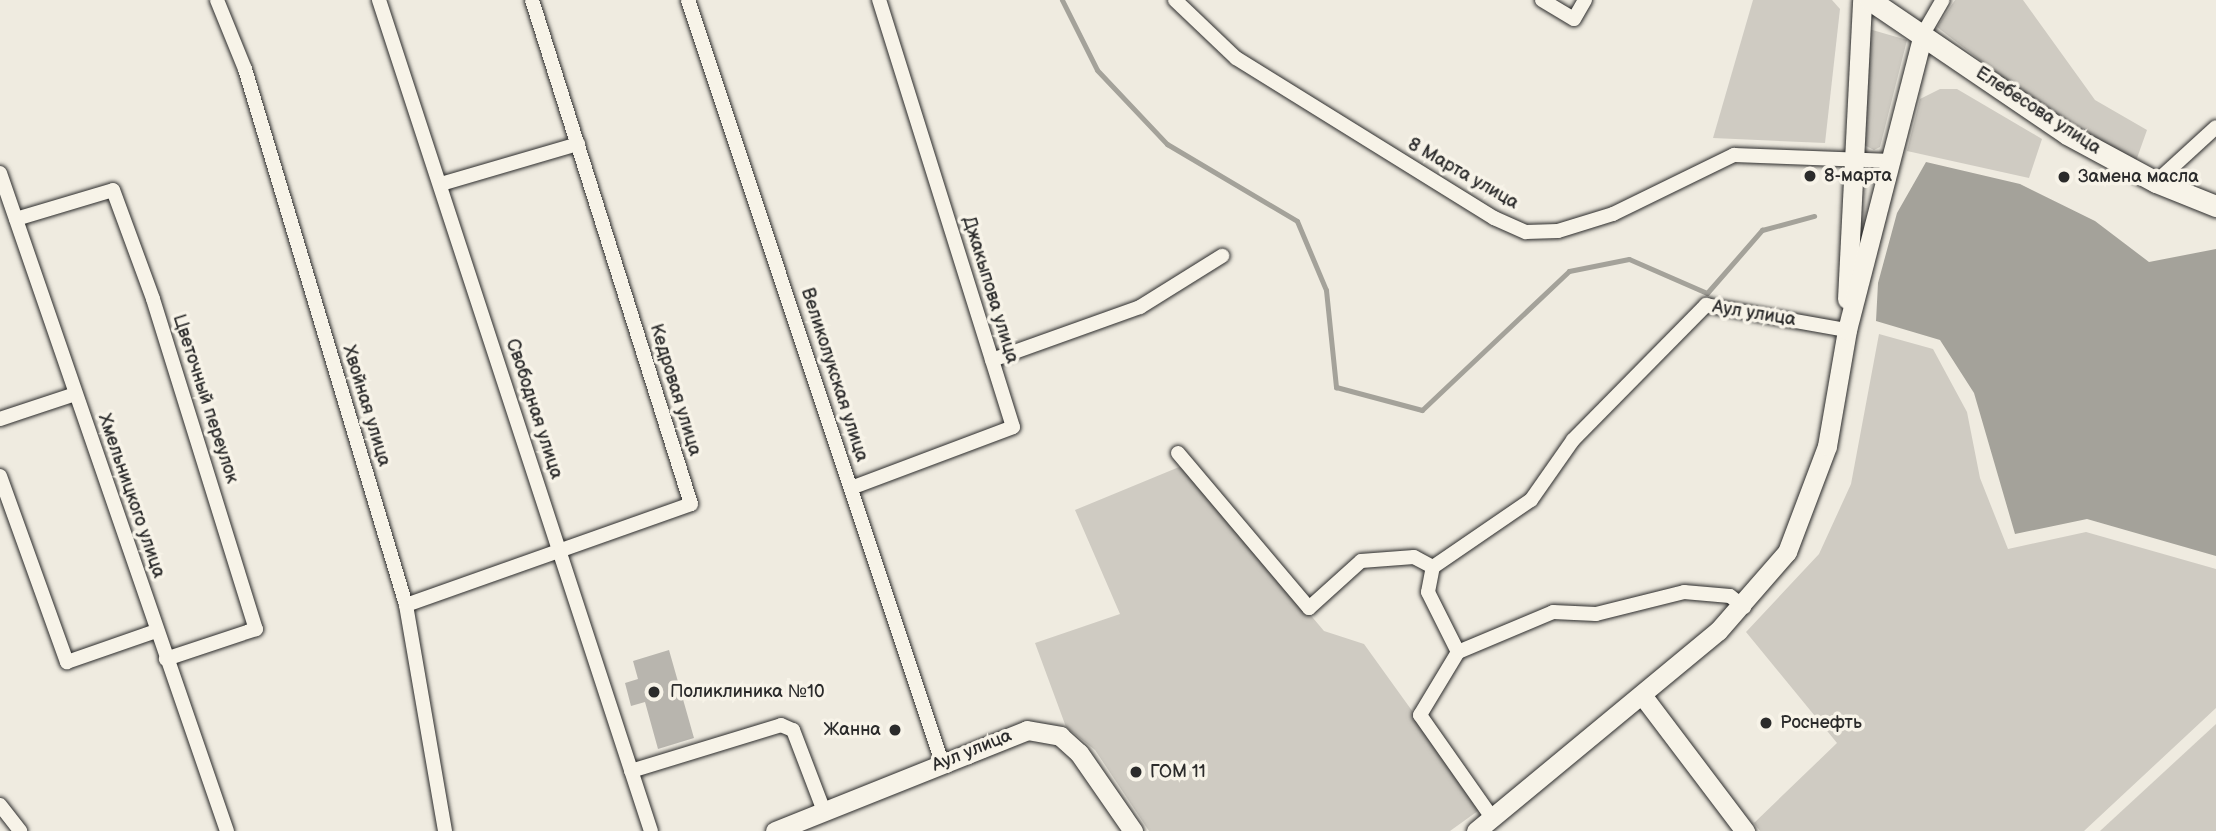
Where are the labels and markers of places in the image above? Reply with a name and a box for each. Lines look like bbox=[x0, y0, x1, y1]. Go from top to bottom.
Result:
place label: 8-марта bbox=[1824, 165, 1892, 187]
place label: Замена масла bbox=[2078, 166, 2199, 188]
marker: 8-марта bbox=[1802, 168, 1818, 184]
marker: Замена масла bbox=[2056, 169, 2072, 185]
place label: Поликлиника №10 bbox=[670, 681, 825, 703]
marker: Поликлиника №10 bbox=[644, 682, 664, 702]
place label: Роснефть bbox=[1780, 712, 1862, 734]
marker: Роснефть bbox=[1758, 715, 1774, 731]
place label: Жанна bbox=[824, 719, 881, 741]
marker: Жанна bbox=[887, 722, 903, 738]
place label: ГОМ 11 bbox=[1150, 761, 1206, 783]
marker: ГОМ 11 bbox=[1128, 764, 1144, 780]

